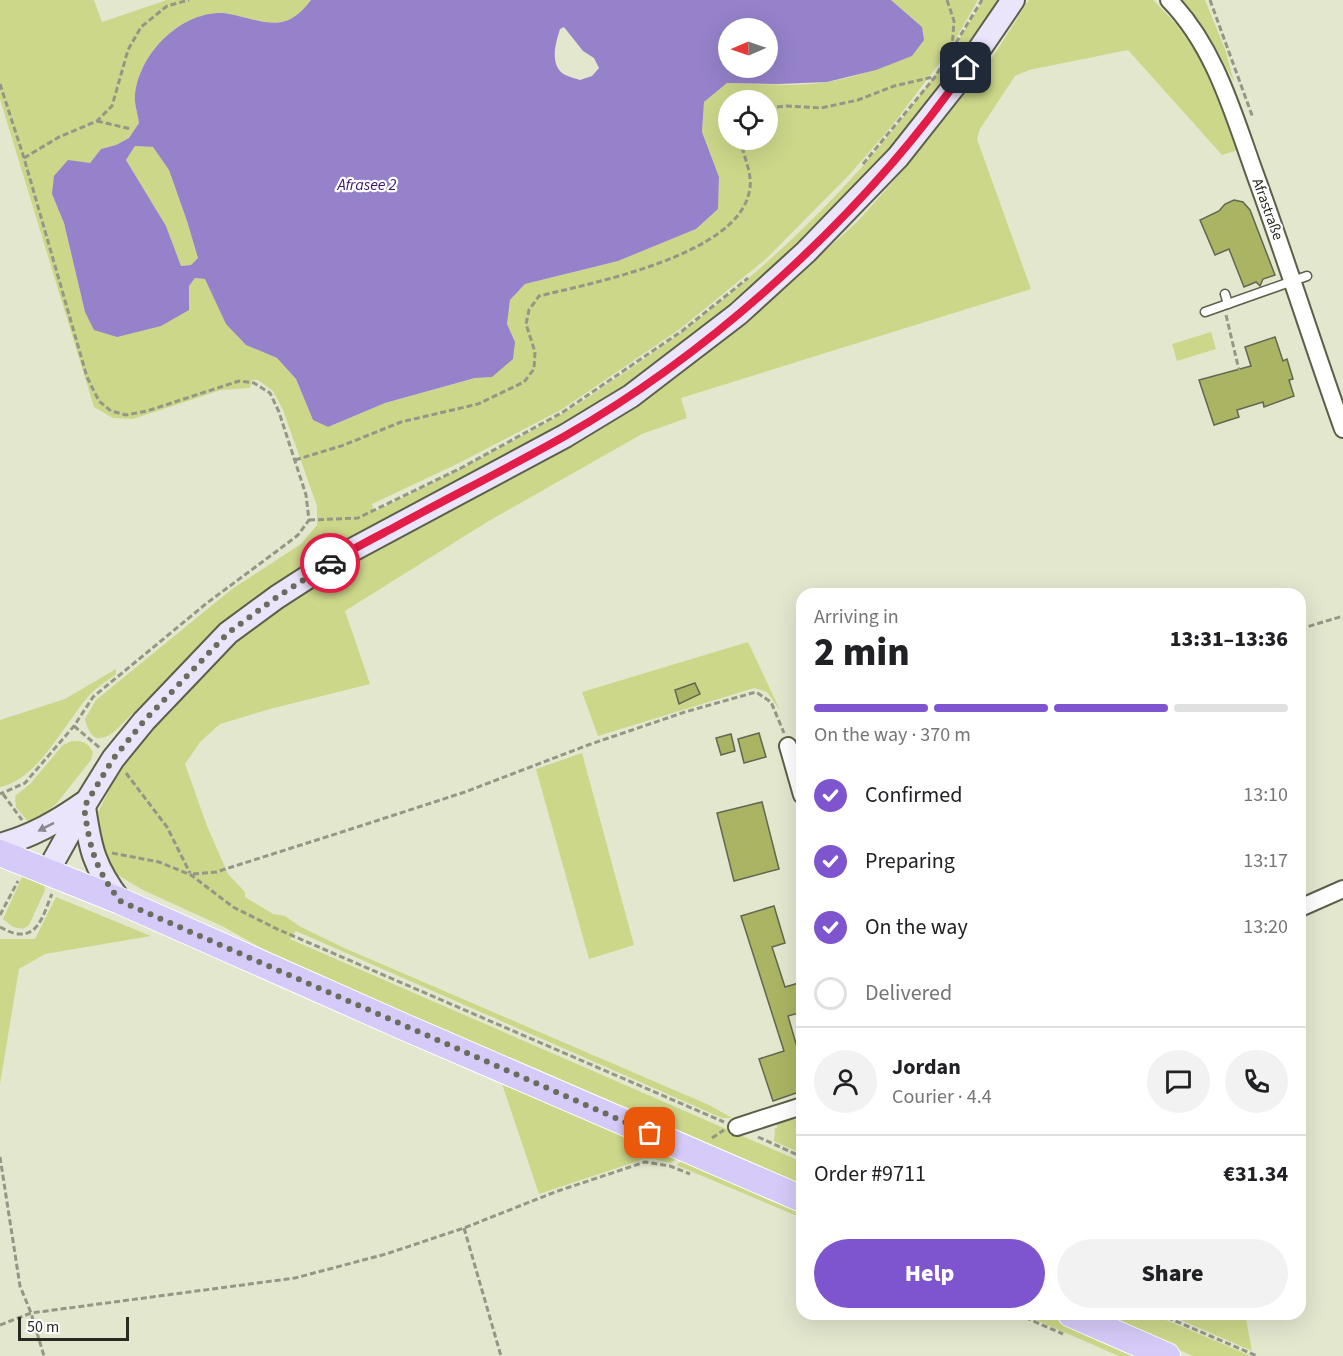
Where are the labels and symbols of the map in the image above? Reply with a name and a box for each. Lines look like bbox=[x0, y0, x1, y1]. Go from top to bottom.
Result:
north arrow bbox=[718, 18, 778, 78]
pin bbox=[940, 42, 991, 93]
water label: Afrasee 2 bbox=[337, 174, 397, 196]
street label: Afrastraße bbox=[1247, 175, 1288, 243]
courier bbox=[300, 533, 360, 593]
one-way arrow bbox=[37, 822, 55, 832]
pin bbox=[624, 1107, 675, 1158]
scale bar bbox=[18, 1314, 129, 1342]

